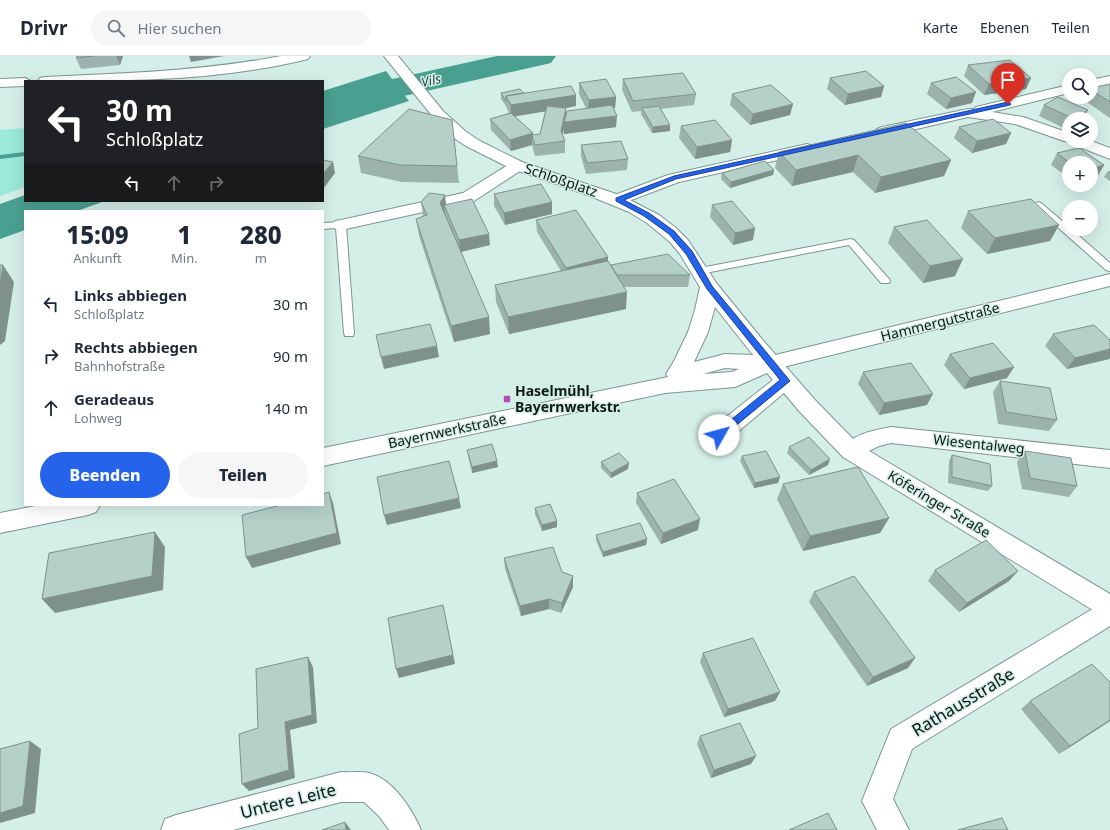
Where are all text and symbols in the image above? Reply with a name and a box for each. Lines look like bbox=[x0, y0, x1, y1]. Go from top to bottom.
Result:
search box bbox=[91, 10, 371, 46]
text: Drivr bbox=[20, 15, 67, 41]
icon: search bbox=[105, 17, 127, 39]
text: Hier suchen bbox=[137, 18, 222, 38]
text: Karte bbox=[923, 18, 958, 37]
text: Ebenen bbox=[980, 18, 1030, 37]
text: Teilen bbox=[1052, 18, 1090, 37]
pin bbox=[991, 63, 1025, 104]
map controls bbox=[1062, 68, 1098, 236]
button: search bbox=[1062, 68, 1098, 104]
water label: Vils bbox=[419, 69, 443, 91]
icon: arrive bbox=[997, 69, 1019, 91]
text: 30 m bbox=[106, 91, 173, 129]
icon: left bbox=[40, 96, 92, 148]
button: layers bbox=[1062, 112, 1098, 148]
text: Schloßplatz bbox=[106, 127, 203, 151]
button: + bbox=[1062, 156, 1098, 192]
street label: Schloßplatz bbox=[522, 158, 600, 201]
icon: left bbox=[121, 172, 143, 194]
icon: ahead bbox=[163, 172, 185, 194]
icon: right bbox=[205, 172, 227, 194]
button: − bbox=[1062, 200, 1098, 236]
text: 15:09 bbox=[66, 218, 129, 251]
text: 1 bbox=[177, 218, 191, 251]
text: 280 bbox=[240, 218, 282, 251]
text: Ankunft bbox=[73, 249, 122, 267]
text: Min. bbox=[171, 249, 198, 267]
text: m bbox=[255, 249, 267, 267]
text: Links abbiegen bbox=[74, 285, 187, 305]
icon: left bbox=[40, 293, 62, 315]
text: 30 m bbox=[273, 294, 308, 314]
street label: Hammergutstraße bbox=[878, 298, 1002, 346]
text: Schloßplatz bbox=[74, 305, 144, 323]
text: Rechts abbiegen bbox=[74, 337, 198, 357]
icon: right bbox=[40, 345, 62, 367]
text: 90 m bbox=[273, 346, 308, 366]
text: Bahnhofstraße bbox=[74, 357, 165, 375]
place label: Haselmühl, Bayernwerkstr. bbox=[515, 381, 621, 416]
text: Geradeaus bbox=[74, 389, 154, 409]
marker: Haselmühl, Bayernwerkstr. bbox=[502, 394, 512, 404]
icon: ahead bbox=[40, 397, 62, 419]
text: 140 m bbox=[264, 398, 308, 418]
text: Lohweg bbox=[74, 409, 122, 427]
street label: Bayernwerkstraße bbox=[386, 409, 508, 452]
position arrow bbox=[698, 414, 740, 456]
street label: Wiesentalweg bbox=[932, 429, 1026, 458]
button: Beenden bbox=[40, 452, 170, 498]
button: Teilen bbox=[178, 452, 308, 498]
street label: Köferinger Straße bbox=[884, 465, 994, 542]
street label: Rathausstraße bbox=[907, 662, 1018, 741]
street label: Untere Leite bbox=[238, 778, 338, 824]

